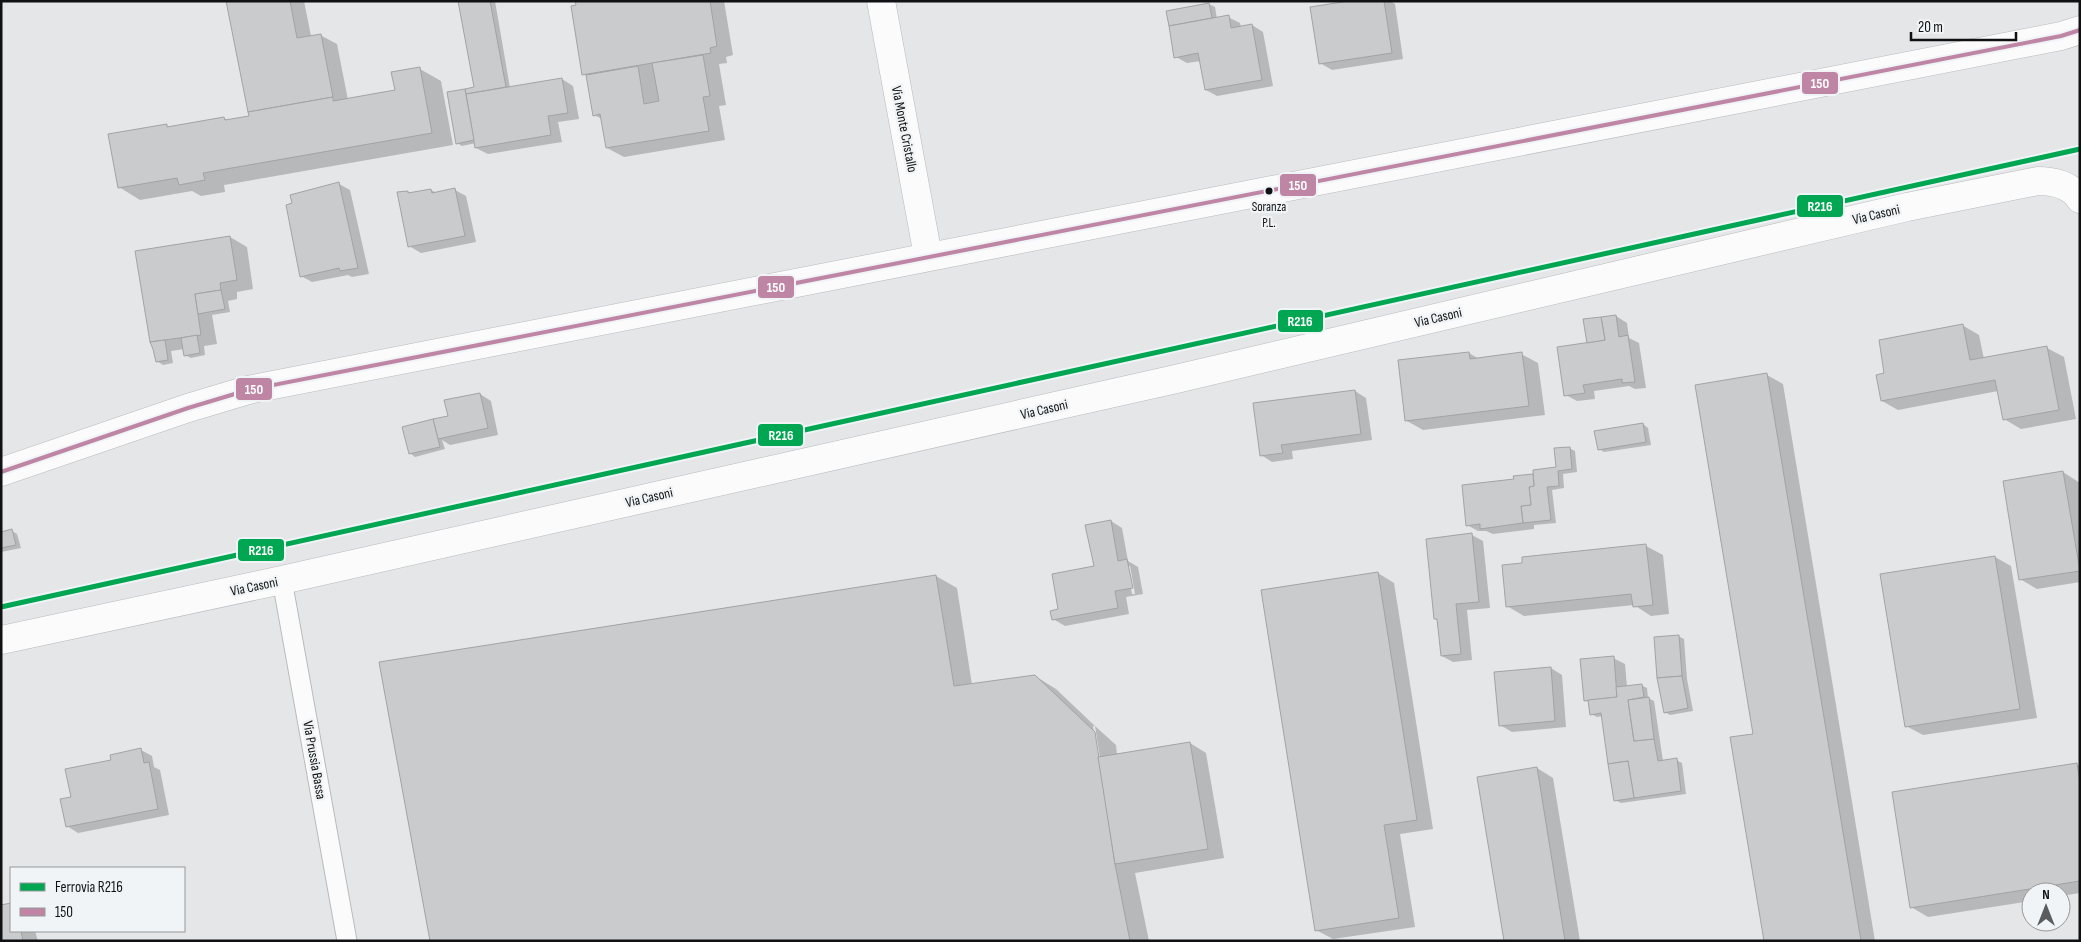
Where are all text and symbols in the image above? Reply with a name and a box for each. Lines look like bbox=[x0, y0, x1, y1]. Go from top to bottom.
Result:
scale bar bbox=[1911, 10, 2016, 42]
text: 20 m bbox=[1918, 18, 1943, 37]
line badge: 150 bbox=[1801, 71, 1839, 95]
text: 150 bbox=[1811, 75, 1829, 92]
street label: Via Monte Cristallo bbox=[888, 84, 921, 174]
line badge: 150 bbox=[1279, 173, 1317, 197]
text: 150 bbox=[1289, 177, 1307, 194]
marker: Soranza P.L. bbox=[1264, 186, 1274, 196]
line badge: R216 bbox=[1796, 194, 1844, 218]
text: R216 bbox=[1807, 198, 1833, 215]
place label: Soranza P.L. bbox=[1252, 199, 1286, 231]
street label: Via Casoni bbox=[1851, 201, 1901, 228]
line badge: 150 bbox=[757, 275, 795, 299]
text: 150 bbox=[767, 279, 785, 296]
street label: Via Casoni bbox=[1413, 304, 1463, 331]
line badge: R216 bbox=[1277, 309, 1324, 333]
text: R216 bbox=[1287, 313, 1313, 330]
line badge: 150 bbox=[235, 377, 273, 401]
text: 150 bbox=[245, 381, 263, 398]
street label: Via Casoni bbox=[1019, 396, 1069, 423]
line badge: R216 bbox=[757, 423, 804, 447]
text: R216 bbox=[768, 427, 794, 444]
street label: Via Casoni bbox=[624, 484, 674, 511]
line badge: R216 bbox=[237, 538, 285, 562]
text: R216 bbox=[248, 542, 274, 559]
street label: Via Casoni bbox=[229, 573, 279, 600]
street label: Via Prussia Bassa bbox=[299, 720, 330, 801]
legend bbox=[10, 867, 185, 932]
text: Ferrovia R216 bbox=[55, 878, 123, 897]
north arrow bbox=[2021, 882, 2071, 932]
text: N bbox=[2042, 886, 2050, 903]
text: 150 bbox=[55, 903, 73, 922]

